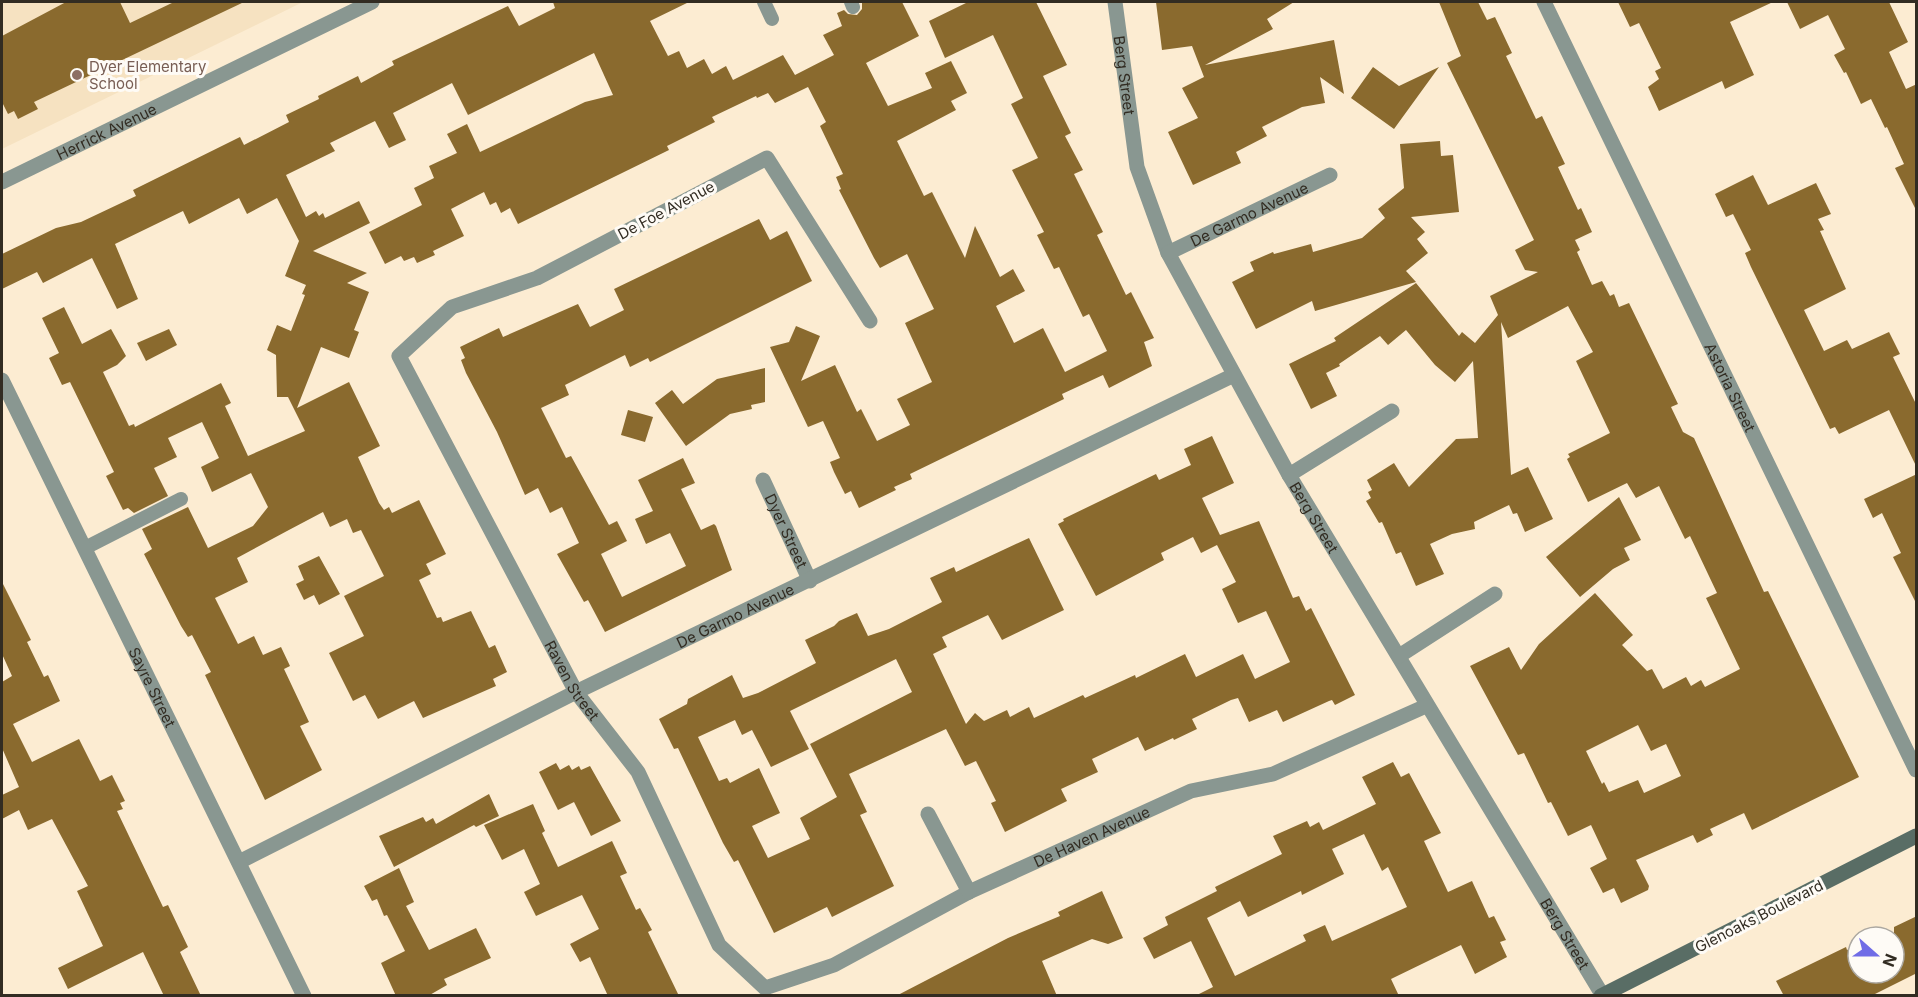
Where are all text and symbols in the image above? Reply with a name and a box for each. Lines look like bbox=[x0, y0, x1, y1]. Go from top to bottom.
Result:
street label: Berg Street bbox=[1110, 35, 1139, 116]
place label: Dyer Elementary School bbox=[89, 57, 207, 93]
marker: Dyer Elementary School bbox=[70, 68, 84, 82]
street label: Herrick Avenue bbox=[53, 99, 160, 164]
street label: De Foe Avenue bbox=[614, 177, 718, 243]
street label: De Garmo Avenue bbox=[1187, 178, 1311, 250]
street label: Astoria Street bbox=[1701, 340, 1760, 435]
street label: Berg Street bbox=[1286, 478, 1343, 556]
street label: Dyer Street bbox=[761, 491, 812, 571]
street label: De Garmo Avenue bbox=[673, 579, 797, 652]
street label: Raven Street bbox=[541, 637, 604, 724]
street label: Sayre Street bbox=[125, 644, 180, 730]
street label: De Haven Avenue bbox=[1030, 802, 1153, 871]
street label: Glenoaks Boulevard bbox=[1692, 875, 1826, 957]
street label: Berg Street bbox=[1537, 894, 1594, 973]
north arrow bbox=[1846, 925, 1906, 985]
text: N bbox=[1878, 951, 1902, 970]

